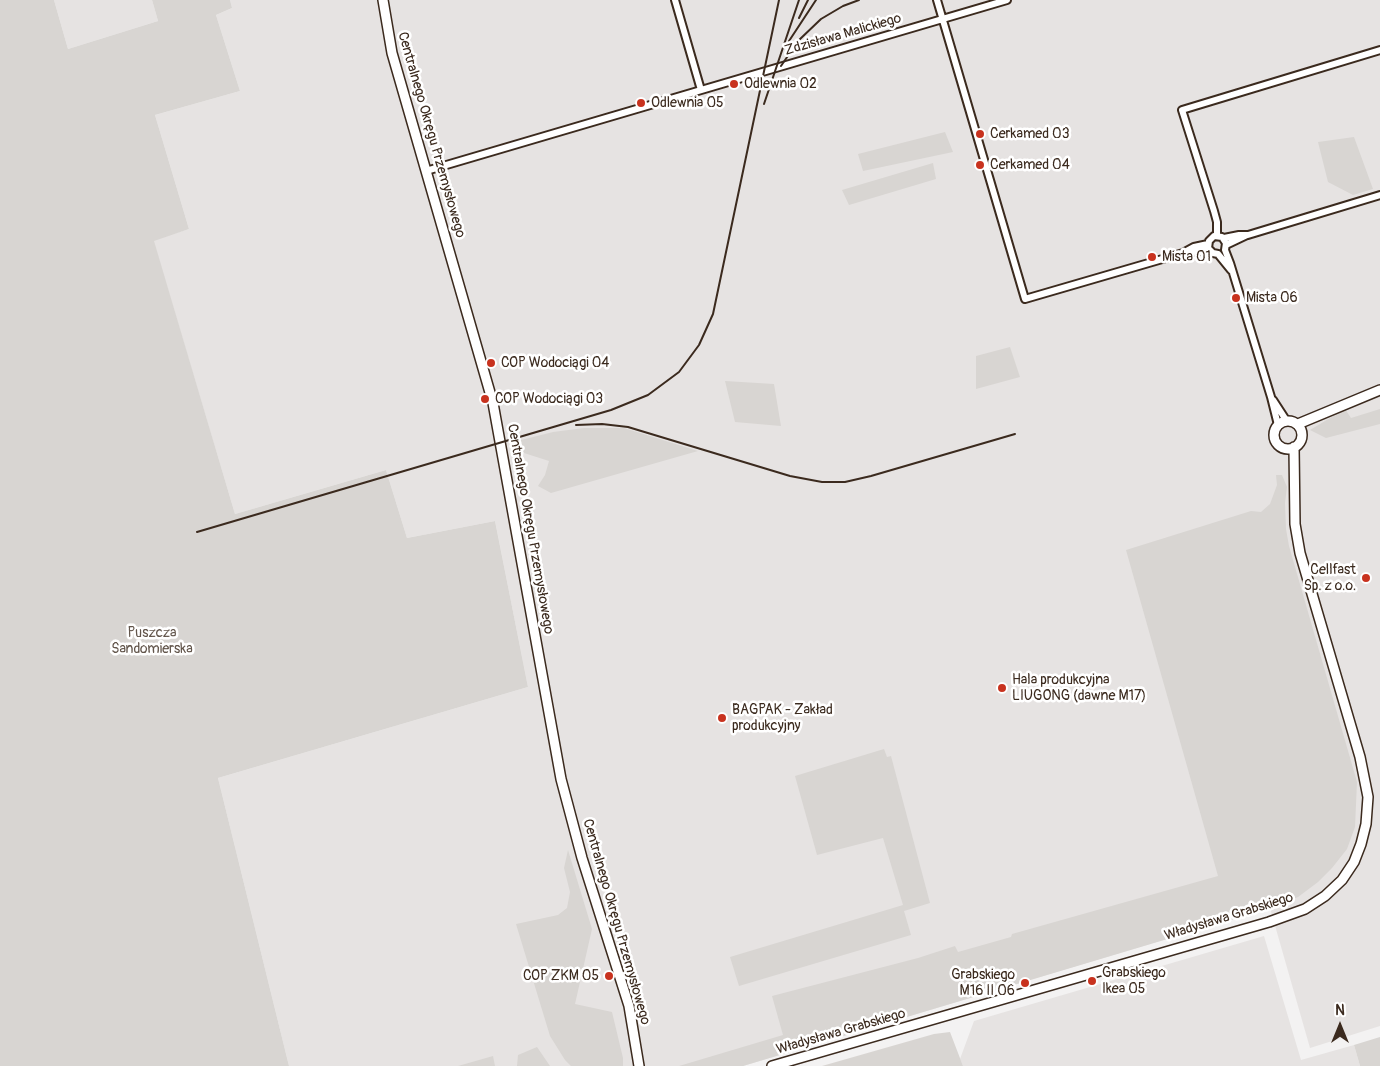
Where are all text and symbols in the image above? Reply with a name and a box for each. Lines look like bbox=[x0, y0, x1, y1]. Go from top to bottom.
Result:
street label: Zdzisława Malickiego bbox=[783, 10, 903, 60]
street label: Centralnego Okręgu Przemysłowego bbox=[394, 30, 468, 240]
place label: Odlewnia 02 bbox=[744, 76, 817, 92]
marker: Odlewnia 02 bbox=[728, 78, 740, 90]
place label: Odlewnia 05 bbox=[651, 95, 724, 111]
marker: Odlewnia 05 bbox=[635, 97, 647, 109]
place label: Cerkamed 03 bbox=[990, 126, 1069, 142]
marker: Cerkamed 03 bbox=[974, 128, 986, 140]
place label: Cerkamed 04 bbox=[990, 157, 1070, 173]
marker: Cerkamed 04 bbox=[974, 159, 986, 171]
place label: Mista 01 bbox=[1162, 249, 1211, 265]
marker: Mista 01 bbox=[1146, 251, 1158, 263]
place label: Mista 06 bbox=[1246, 290, 1298, 306]
marker: Mista 06 bbox=[1230, 292, 1242, 304]
place label: COP Wodociągi 04 bbox=[501, 355, 609, 371]
marker: COP Wodociągi 04 bbox=[485, 357, 497, 369]
place label: COP Wodociągi 03 bbox=[495, 391, 603, 407]
marker: COP Wodociągi 03 bbox=[479, 393, 491, 405]
street label: Centralnego Okręgu Przemysłowego bbox=[503, 423, 557, 635]
place label: Cellfast Sp. z o.o. bbox=[1304, 562, 1356, 594]
marker: Cellfast Sp. z o.o. bbox=[1360, 572, 1372, 584]
park label: Puszcza Sandomierska bbox=[111, 625, 193, 658]
place label: Hala produkcyjna LIUGONG (dawne M17) bbox=[1012, 672, 1146, 704]
marker: Hala produkcyjna LIUGONG (dawne M17) bbox=[996, 682, 1008, 694]
place label: BAGPAK - Zakład produkcyjny bbox=[732, 702, 833, 734]
marker: BAGPAK - Zakład produkcyjny bbox=[716, 712, 728, 724]
street label: Centralnego Okręgu Przemysłowego bbox=[579, 817, 653, 1027]
street label: Władysława Grabskiego bbox=[1163, 889, 1295, 945]
place label: Grabskiego Ikea 05 bbox=[1102, 965, 1166, 998]
place label: Grabskiego M16 II 06 bbox=[951, 967, 1015, 1000]
place label: COP ZKM 05 bbox=[523, 968, 599, 984]
marker: COP ZKM 05 bbox=[603, 970, 615, 982]
marker: Grabskiego Ikea 05 bbox=[1086, 975, 1098, 987]
marker: Grabskiego M16 II 06 bbox=[1019, 977, 1031, 989]
north arrow bbox=[1315, 1001, 1365, 1051]
text: N bbox=[1335, 1002, 1345, 1019]
street label: Władysława Grabskiego bbox=[774, 1006, 908, 1058]

